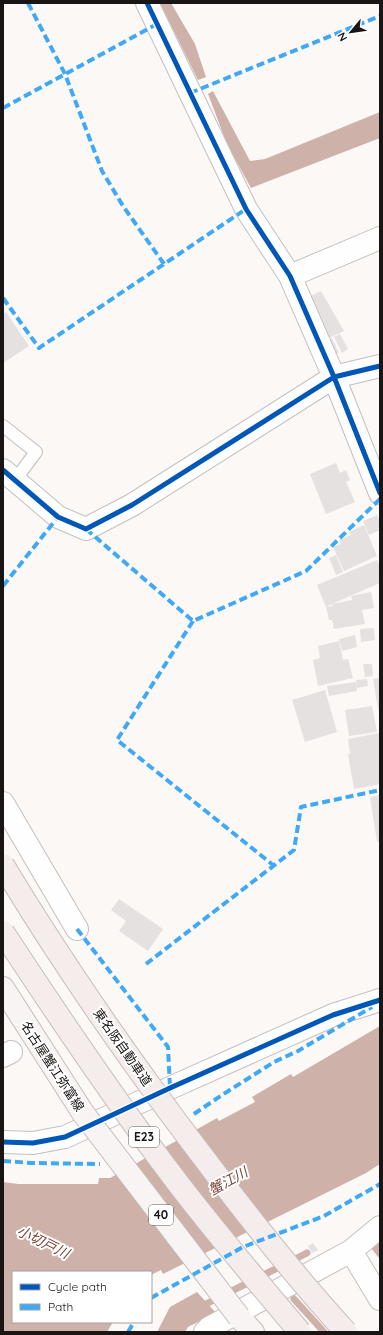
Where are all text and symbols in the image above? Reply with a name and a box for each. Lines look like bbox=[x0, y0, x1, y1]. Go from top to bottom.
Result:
north arrow bbox=[331, 12, 371, 52]
text: N bbox=[334, 30, 350, 44]
street label: 東名阪自動車道 bbox=[90, 1005, 156, 1089]
street label: 名古屋蟹江弥富線 bbox=[18, 1018, 88, 1114]
road number: E23 bbox=[129, 1127, 159, 1147]
water label: 蟹江川 bbox=[205, 1162, 252, 1199]
road number: 40 bbox=[149, 1205, 173, 1225]
water label: 小切戸川 bbox=[14, 1222, 74, 1263]
legend bbox=[12, 1271, 152, 1323]
text: Cycle path bbox=[48, 1279, 107, 1294]
text: Path bbox=[48, 1299, 73, 1314]

